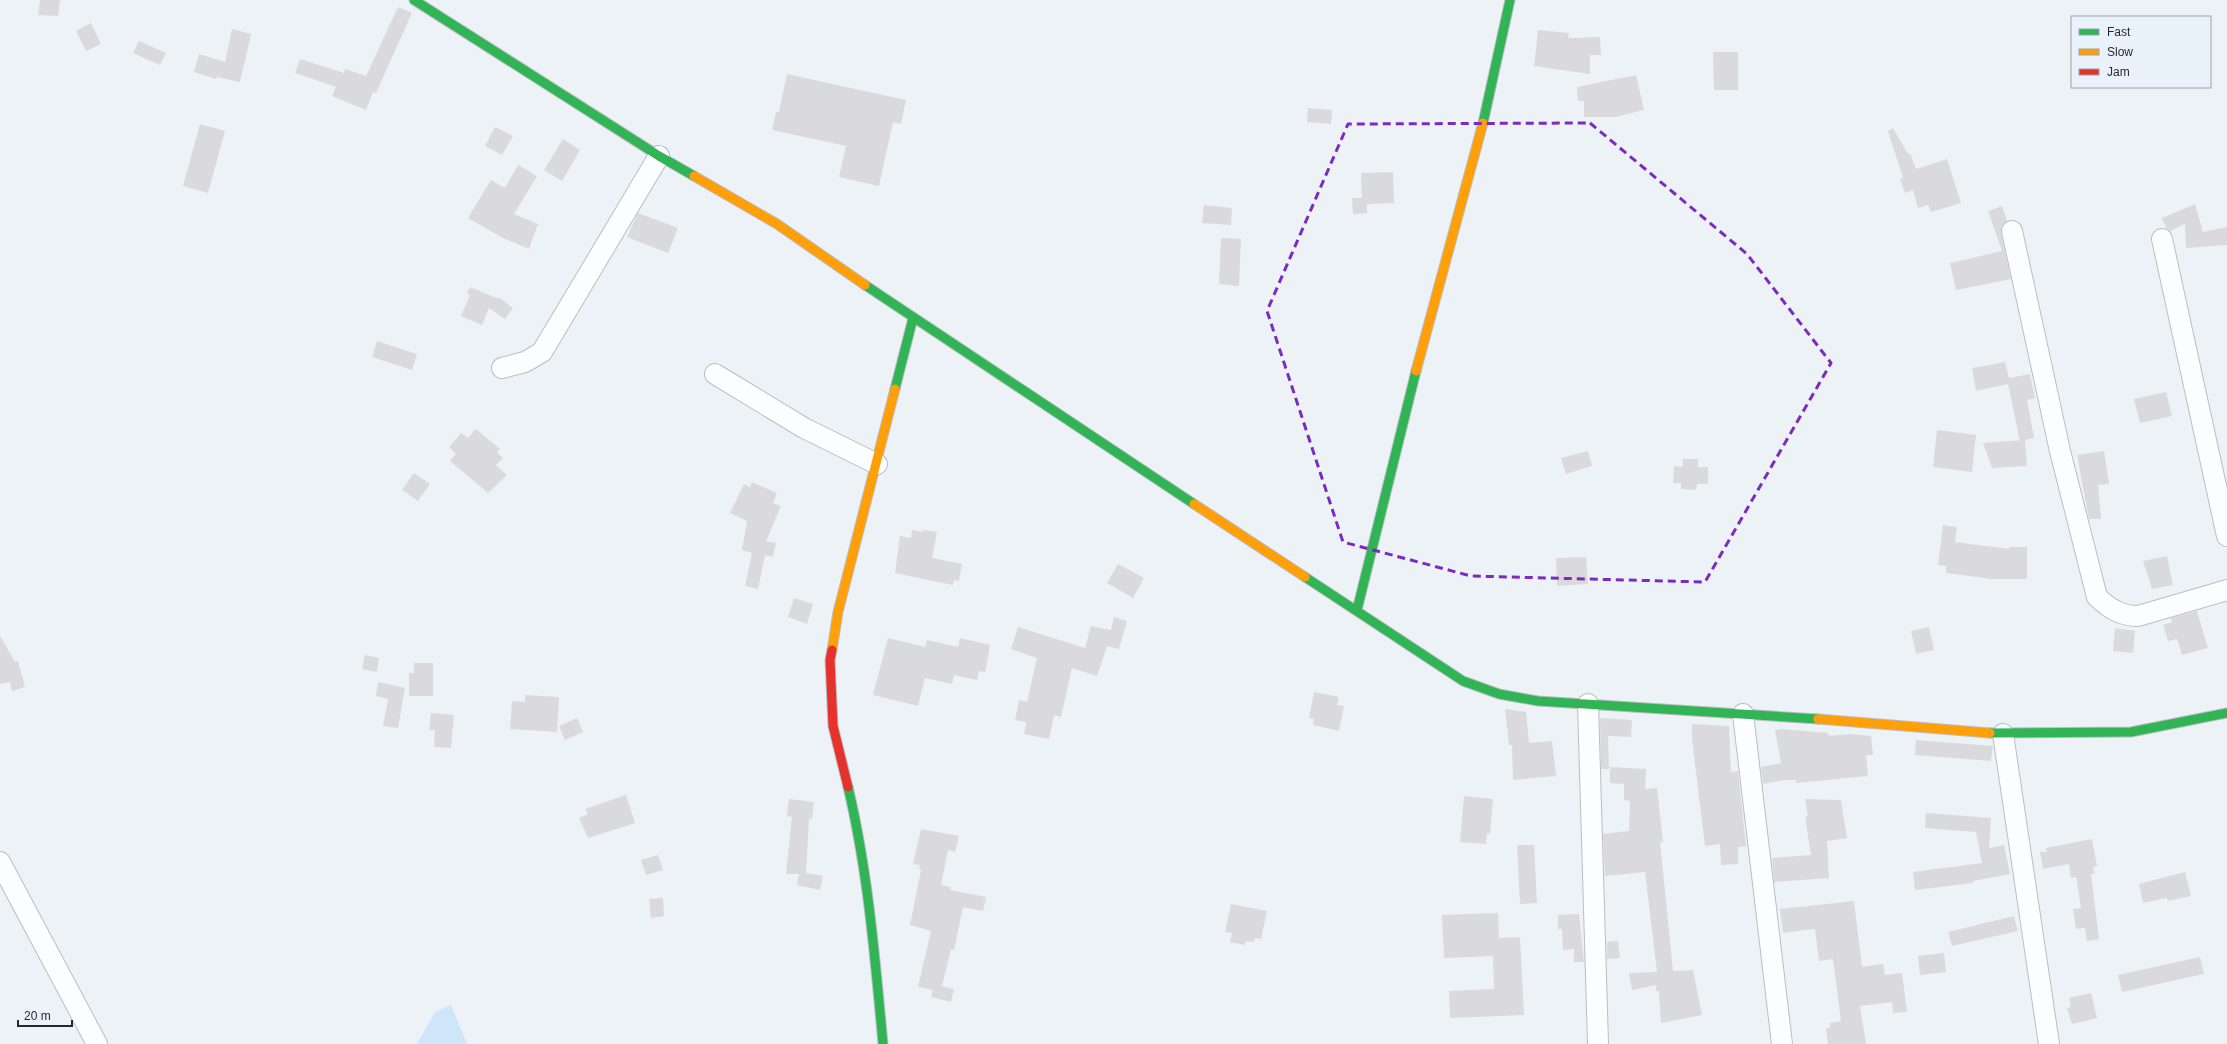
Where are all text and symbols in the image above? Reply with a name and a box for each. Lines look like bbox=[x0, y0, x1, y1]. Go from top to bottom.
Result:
legend bbox=[2071, 16, 2211, 88]
text: Fast bbox=[2107, 25, 2131, 39]
text: Slow bbox=[2107, 45, 2133, 59]
text: Jam bbox=[2107, 65, 2130, 79]
scale bar bbox=[18, 1002, 72, 1028]
text: 20 m bbox=[24, 1009, 51, 1023]

